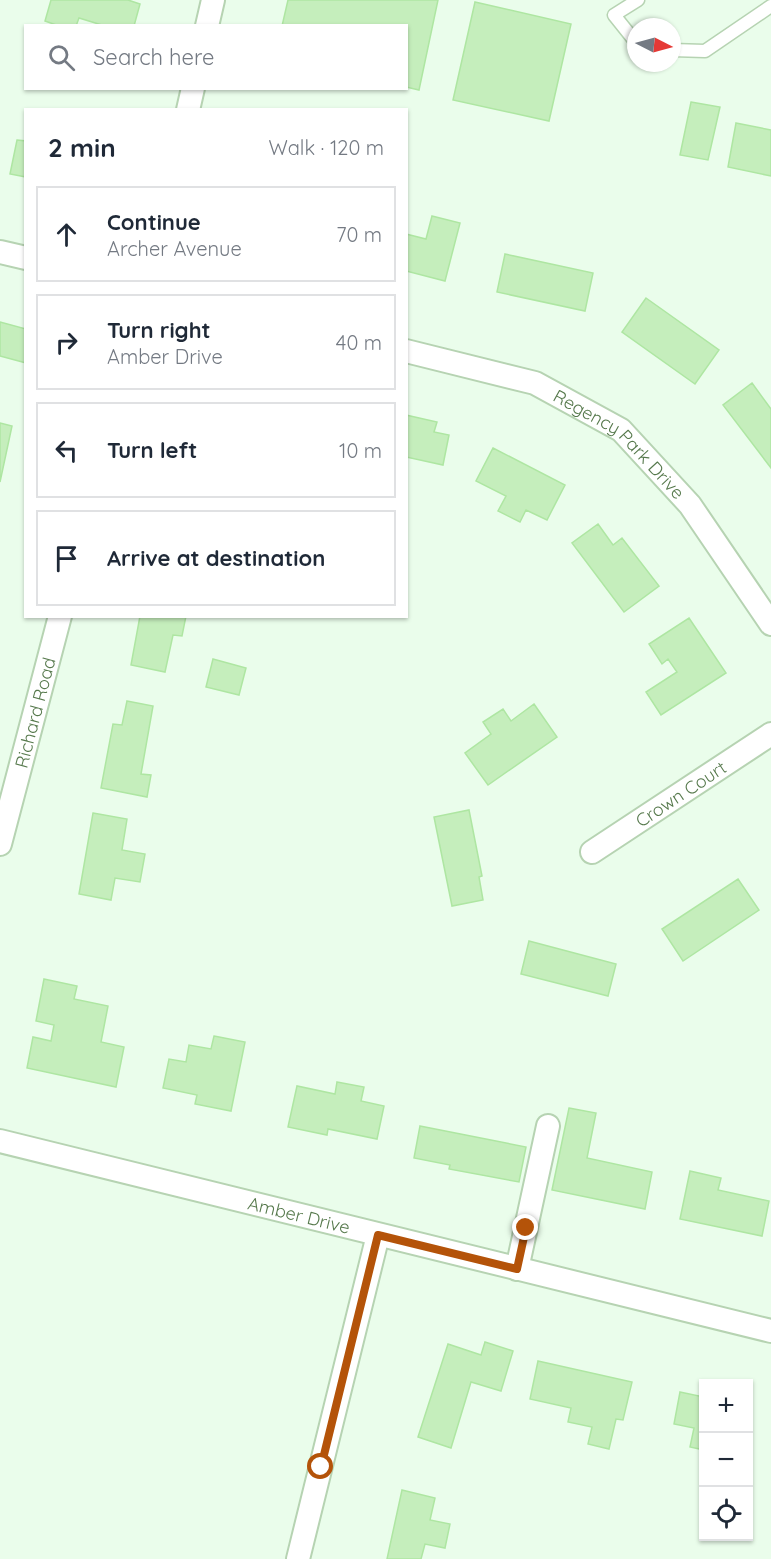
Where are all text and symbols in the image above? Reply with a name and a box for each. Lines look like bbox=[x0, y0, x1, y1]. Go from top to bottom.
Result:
north arrow bbox=[627, 18, 681, 72]
search box bbox=[24, 24, 408, 90]
icon: search bbox=[45, 41, 78, 74]
text: Search here bbox=[93, 43, 214, 71]
text: 2 min bbox=[48, 131, 116, 164]
text: Walk · 120 m bbox=[269, 135, 384, 160]
text: Continue bbox=[107, 208, 201, 236]
icon: ahead bbox=[50, 218, 83, 251]
text: 70 m bbox=[336, 222, 382, 247]
text: Archer Avenue bbox=[107, 236, 242, 261]
text: Turn right bbox=[107, 316, 211, 344]
icon: right bbox=[50, 326, 83, 359]
text: 40 m bbox=[336, 330, 382, 355]
text: Amber Drive bbox=[107, 344, 223, 369]
street label: Regency Park Drive bbox=[550, 384, 690, 504]
icon: left bbox=[50, 434, 83, 467]
text: Turn left bbox=[107, 436, 197, 464]
text: 10 m bbox=[339, 438, 382, 463]
icon: arrive bbox=[50, 542, 83, 575]
text: Arrive at destination bbox=[107, 544, 325, 572]
street label: Richard Road bbox=[9, 655, 60, 770]
street label: Crown Court bbox=[631, 755, 730, 832]
street label: Amber Drive bbox=[246, 1191, 352, 1238]
route end bbox=[512, 1214, 538, 1240]
map controls bbox=[699, 1379, 753, 1541]
button: + bbox=[699, 1379, 753, 1433]
button: − bbox=[699, 1433, 753, 1487]
route start bbox=[307, 1453, 333, 1479]
button: locate bbox=[699, 1487, 753, 1541]

